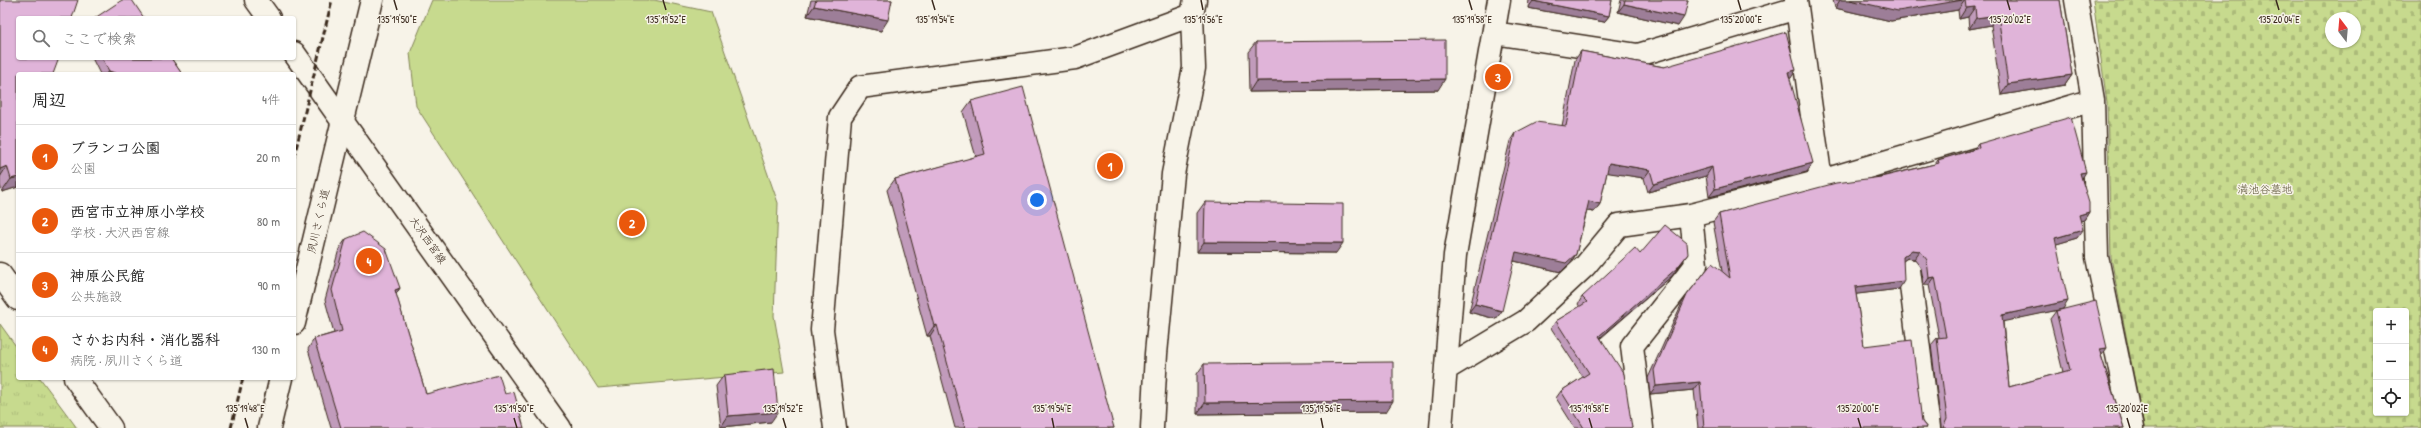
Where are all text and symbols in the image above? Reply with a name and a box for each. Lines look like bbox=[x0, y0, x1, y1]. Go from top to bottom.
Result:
north arrow bbox=[2325, 12, 2361, 48]
text: 135°19'50"E bbox=[377, 13, 417, 26]
text: 135°19'52"E bbox=[646, 13, 687, 26]
text: 135°19'54"E bbox=[915, 13, 955, 26]
text: 135°19'56"E bbox=[1183, 13, 1223, 26]
text: 135°19'58"E bbox=[1452, 13, 1492, 26]
text: 135°20'00"E bbox=[1720, 13, 1763, 26]
text: 135°20'02"E bbox=[1989, 13, 2032, 26]
text: 135°20'04"E bbox=[2258, 13, 2300, 26]
search box bbox=[16, 16, 296, 60]
icon: search bbox=[30, 27, 52, 49]
text: ここで検索 bbox=[62, 28, 137, 49]
pin: 3 bbox=[1485, 62, 1511, 92]
text: 周辺 bbox=[32, 88, 66, 111]
text: 4件 bbox=[262, 90, 280, 108]
text: ブランコ公園 bbox=[70, 137, 161, 158]
text: 1 bbox=[43, 148, 47, 166]
text: 20 m bbox=[256, 148, 280, 166]
pin: 1 bbox=[1097, 151, 1123, 181]
text: 公園 bbox=[70, 159, 96, 177]
park label: 満池谷墓地 bbox=[2238, 182, 2293, 196]
street label: 夙川さくら道 bbox=[304, 187, 332, 255]
your location bbox=[1027, 190, 1047, 210]
text: 西宮市立神原小学校 bbox=[70, 201, 205, 222]
pin: 2 bbox=[619, 208, 645, 238]
text: 2 bbox=[42, 212, 48, 230]
text: 80 m bbox=[257, 212, 280, 230]
street label: 大沢西宮線 bbox=[406, 213, 450, 267]
text: 学校 · 大沢西宮線 bbox=[70, 223, 170, 241]
pin: 4 bbox=[356, 246, 382, 276]
text: 神原公民館 bbox=[70, 265, 145, 286]
text: 3 bbox=[42, 276, 48, 294]
text: 90 m bbox=[258, 276, 280, 294]
text: 公共施設 bbox=[70, 287, 122, 305]
map controls bbox=[2373, 308, 2409, 416]
button: + bbox=[2373, 308, 2409, 344]
text: さかお内科・消化器科 bbox=[70, 329, 220, 350]
text: 4 bbox=[43, 340, 47, 358]
text: 130 m bbox=[252, 340, 280, 358]
button: − bbox=[2373, 344, 2409, 380]
text: 病院 · 夙川さくら道 bbox=[70, 351, 183, 369]
button: locate bbox=[2373, 380, 2409, 416]
text: 135°19'48"E bbox=[225, 402, 265, 415]
text: 135°19'50"E bbox=[494, 402, 534, 415]
text: 135°19'52"E bbox=[763, 402, 804, 415]
text: 135°19'54"E bbox=[1032, 402, 1072, 415]
text: 135°19'56"E bbox=[1301, 402, 1341, 415]
text: 135°19'58"E bbox=[1569, 402, 1609, 415]
text: 135°20'00"E bbox=[1837, 402, 1880, 415]
text: 135°20'02"E bbox=[2106, 402, 2149, 415]

